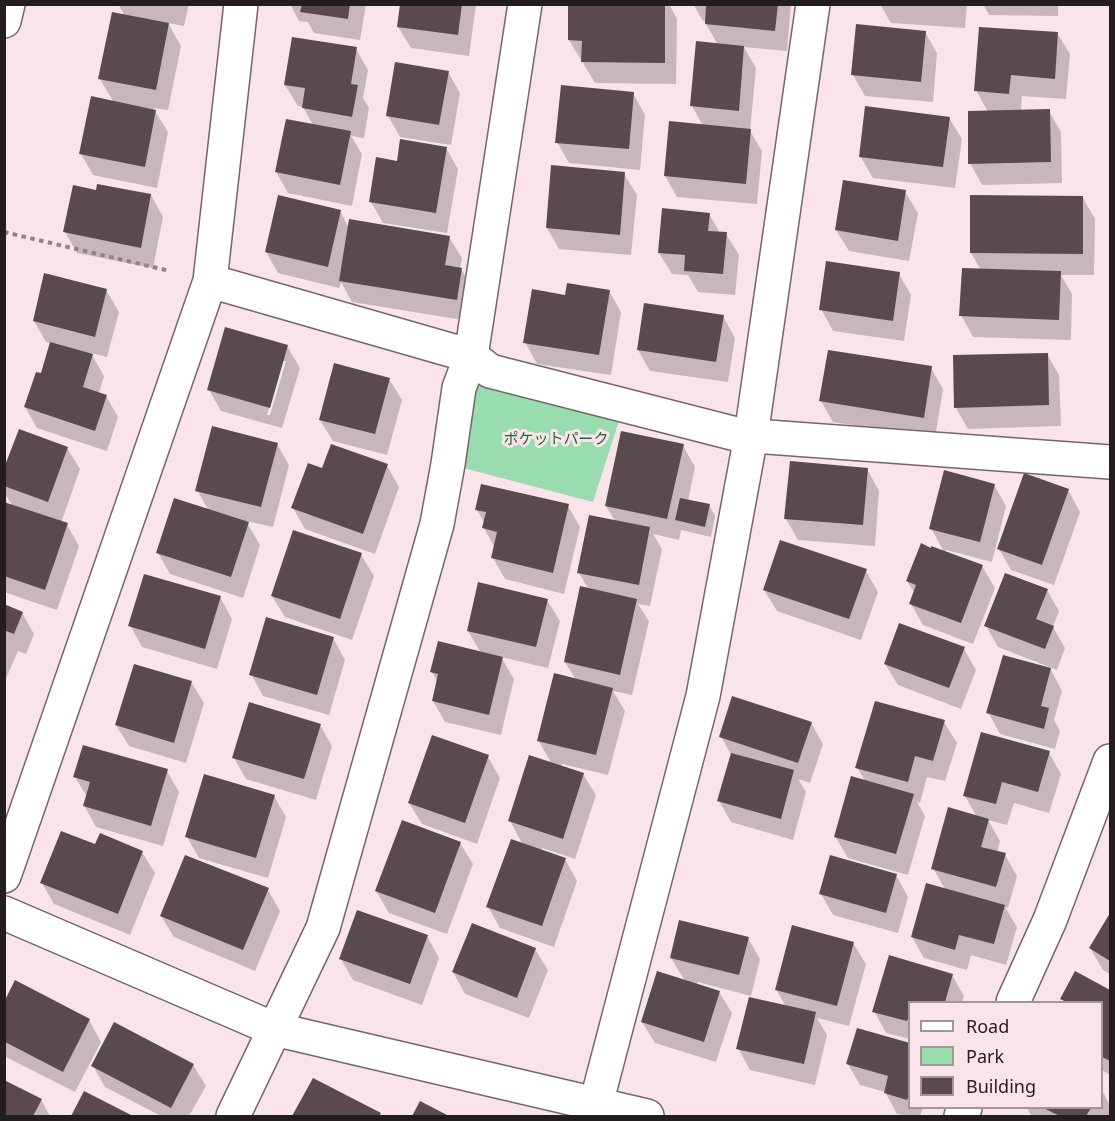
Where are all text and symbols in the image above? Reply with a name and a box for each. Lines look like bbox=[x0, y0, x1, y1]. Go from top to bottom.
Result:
park label: ポケットパーク bbox=[504, 431, 608, 449]
legend bbox=[908, 1001, 1103, 1109]
text: Road bbox=[966, 1014, 1009, 1038]
text: Park bbox=[966, 1044, 1004, 1068]
text: Building bbox=[966, 1074, 1036, 1098]

